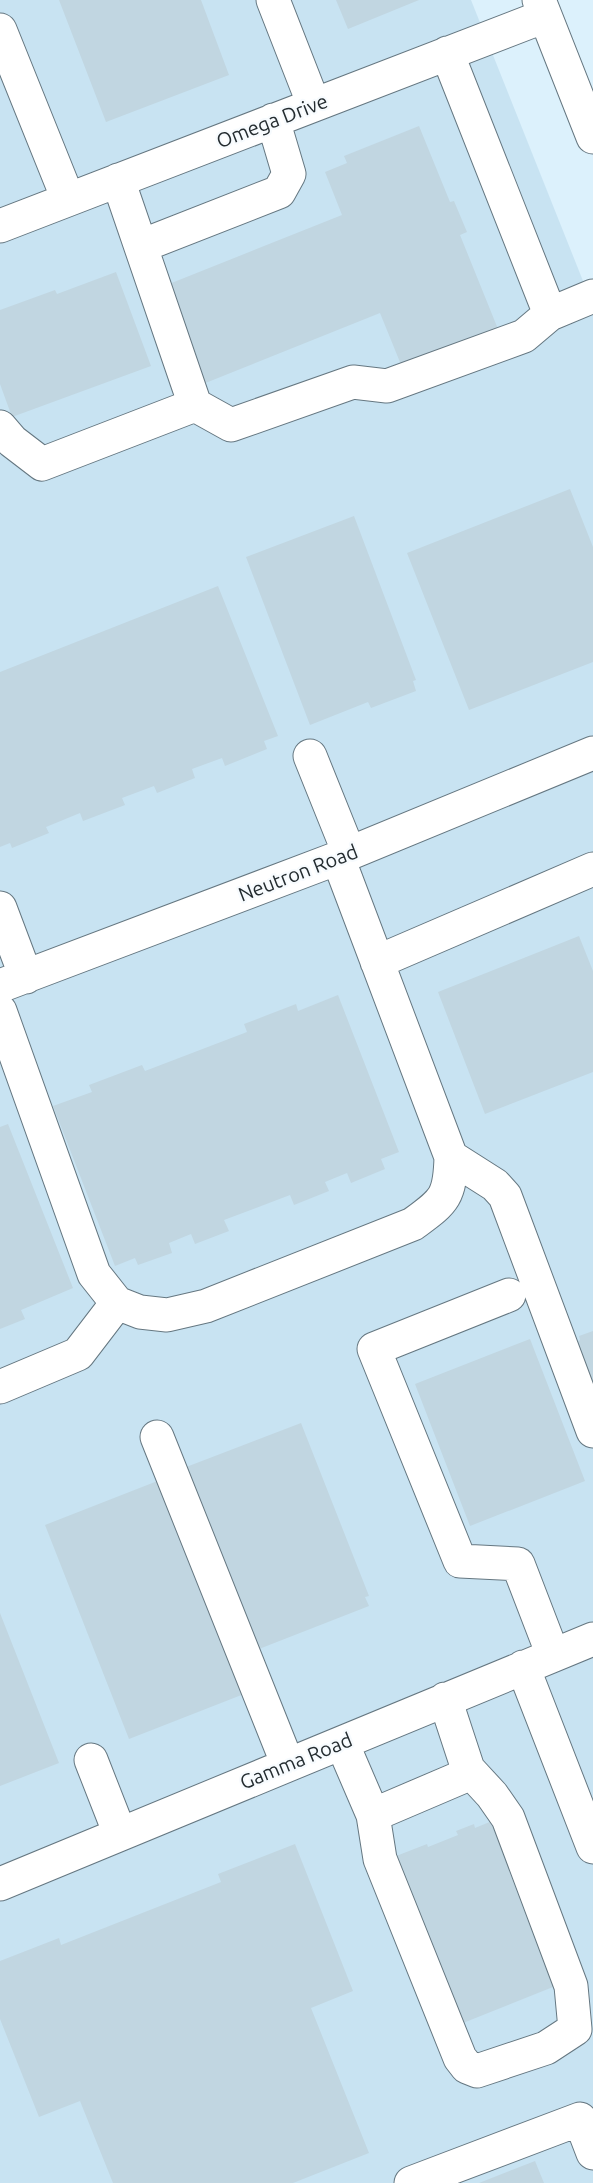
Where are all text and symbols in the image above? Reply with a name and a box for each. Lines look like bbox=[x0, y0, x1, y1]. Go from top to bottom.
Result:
street label: Omega Drive bbox=[213, 89, 331, 152]
street label: Neutron Road bbox=[235, 839, 361, 906]
street label: Gamma Road bbox=[236, 1728, 355, 1793]

